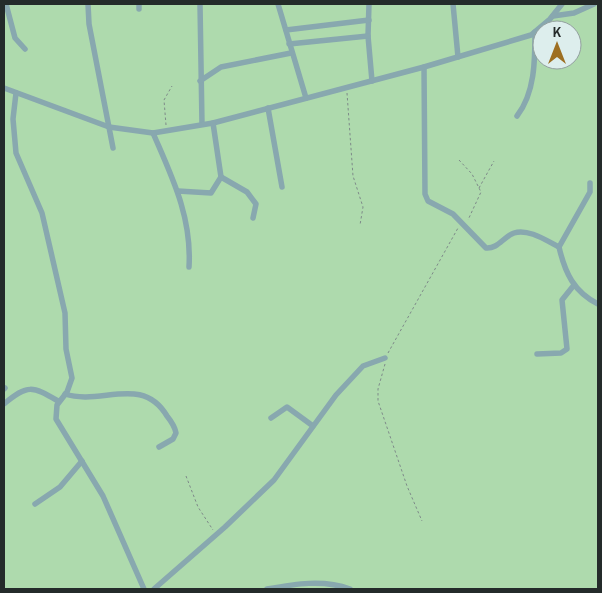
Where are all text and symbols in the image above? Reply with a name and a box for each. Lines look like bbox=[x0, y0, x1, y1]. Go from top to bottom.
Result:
north arrow bbox=[532, 20, 582, 70]
text: K bbox=[553, 23, 562, 41]

